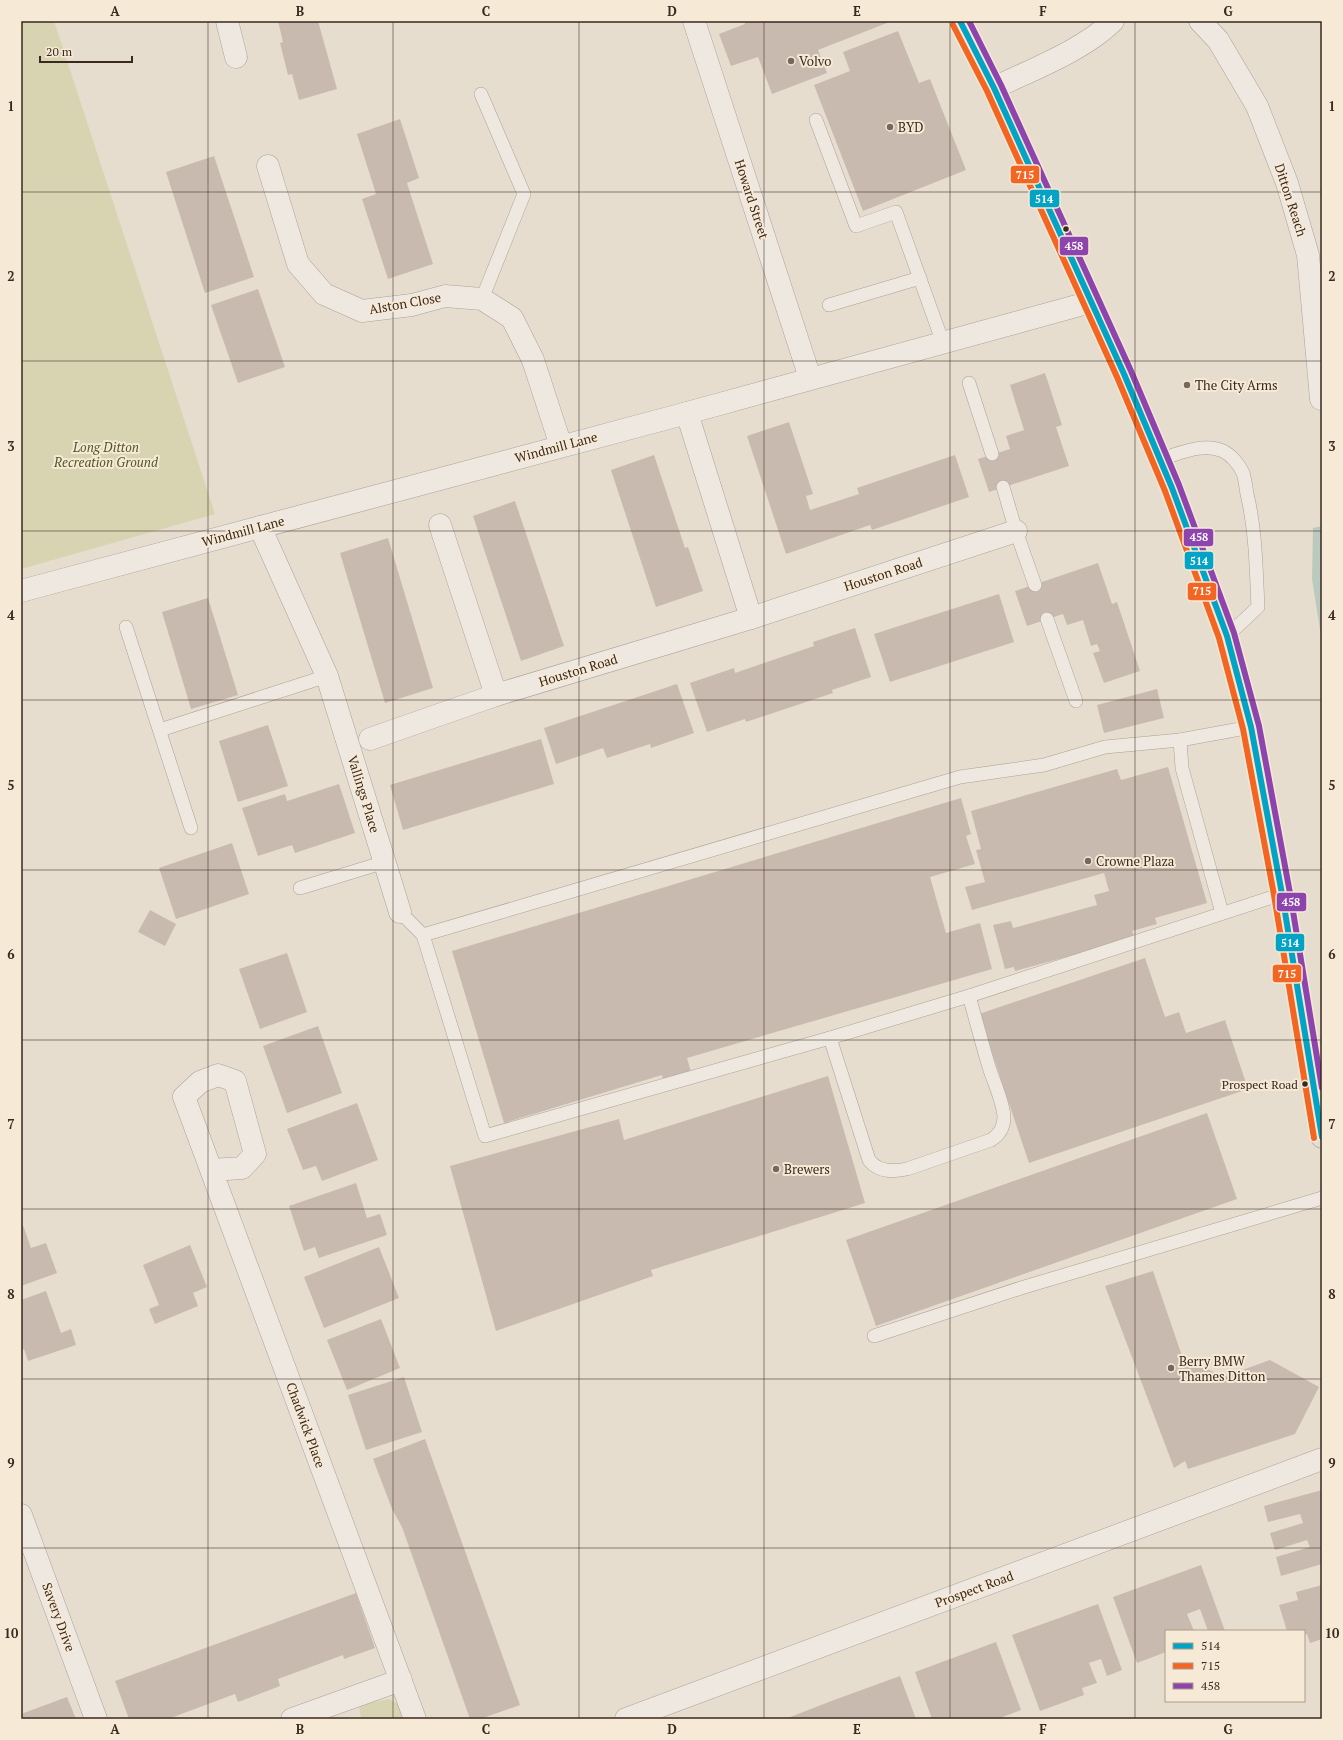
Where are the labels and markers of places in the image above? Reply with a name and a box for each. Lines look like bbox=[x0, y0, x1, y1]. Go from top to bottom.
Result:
place label: Volvo bbox=[799, 52, 831, 70]
marker: Volvo bbox=[786, 56, 796, 66]
place label: BYD bbox=[898, 118, 924, 136]
marker: BYD bbox=[885, 122, 895, 132]
unlabelled marker bbox=[1061, 224, 1071, 234]
place label: The City Arms bbox=[1195, 376, 1278, 394]
marker: The City Arms bbox=[1182, 380, 1192, 390]
place label: Crowne Plaza bbox=[1096, 852, 1175, 870]
marker: Crowne Plaza bbox=[1083, 856, 1093, 866]
place label: Prospect Road bbox=[1222, 1077, 1298, 1092]
marker: Prospect Road bbox=[1300, 1079, 1310, 1089]
place label: Brewers bbox=[784, 1160, 830, 1178]
marker: Brewers bbox=[771, 1164, 781, 1174]
place label: Berry BMW Thames Ditton bbox=[1179, 1352, 1266, 1385]
marker: Berry BMW Thames Ditton bbox=[1166, 1363, 1176, 1373]

